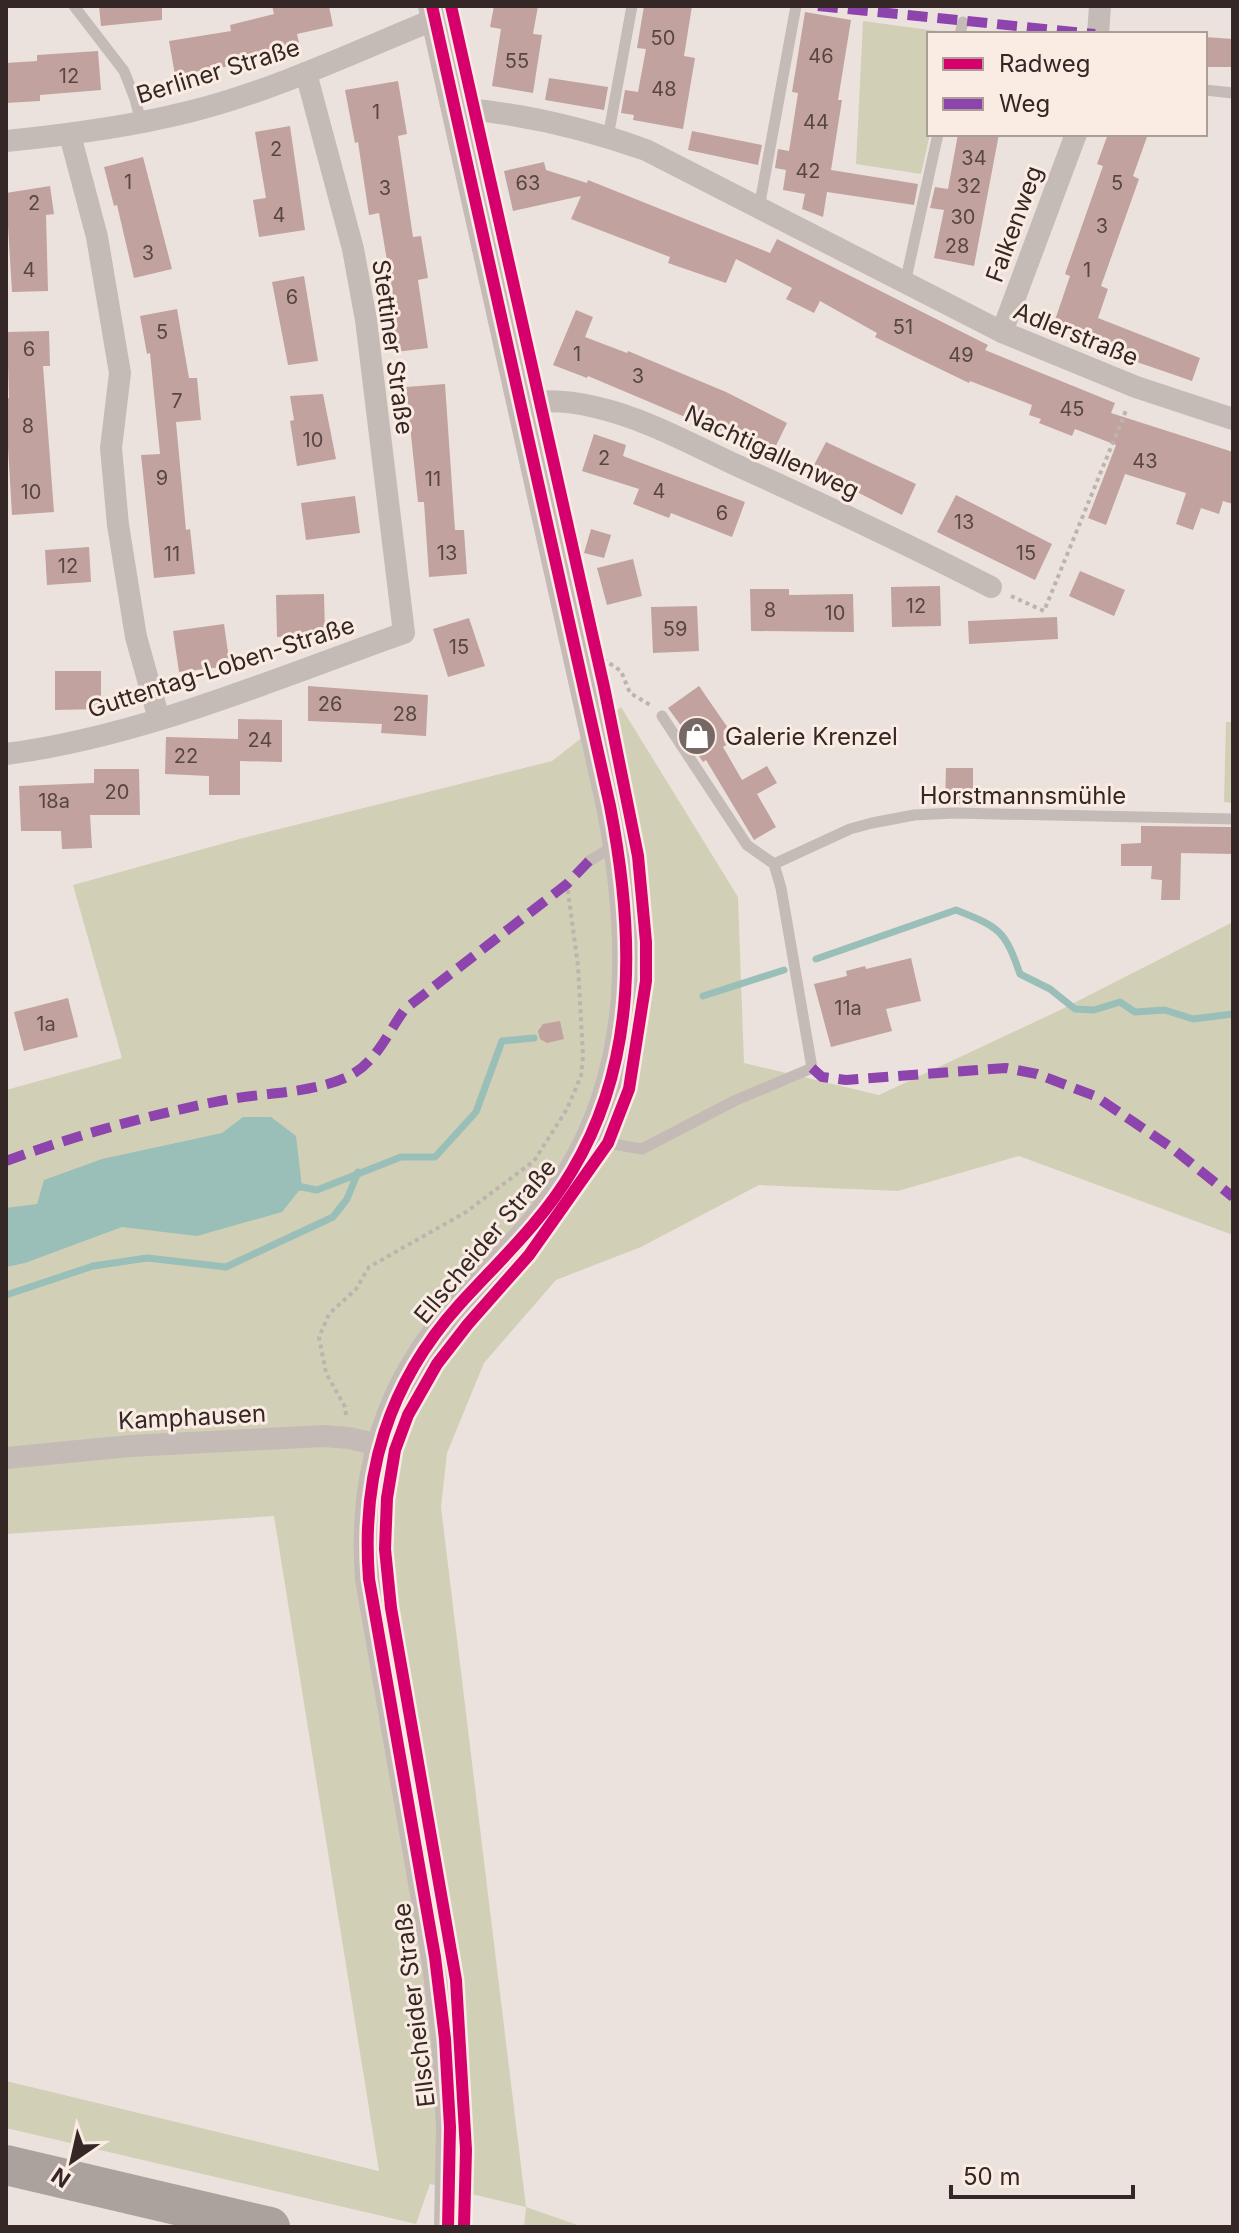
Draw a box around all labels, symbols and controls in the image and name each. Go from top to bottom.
house number: 50 [651,26,675,50]
street label: Berliner Straße [133,32,303,110]
legend [927,32,1207,136]
house number: 46 [808,44,834,68]
house number: 55 [505,49,529,73]
text: Radweg [999,49,1090,78]
house number: 12 [59,64,79,88]
house number: 48 [651,77,677,101]
text: Weg [999,89,1050,118]
house number: 1 [372,100,380,124]
house number: 44 [803,110,829,134]
house number: 2 [270,137,282,161]
house number: 34 [961,146,987,170]
house number: 42 [795,159,821,183]
street label: Falkenweg [980,162,1048,286]
house number: 1 [124,170,132,194]
house number: 63 [516,171,540,195]
house number: 5 [1111,171,1123,195]
house number: 32 [957,174,981,198]
house number: 3 [379,176,391,200]
house number: 2 [28,191,40,215]
house number: 4 [273,203,285,227]
house number: 30 [951,205,975,229]
house number: 3 [1096,214,1108,238]
house number: 28 [945,234,969,258]
house number: 3 [142,241,154,265]
house number: 4 [23,258,35,282]
street label: Stettiner Straße [366,258,420,436]
house number: 1 [1083,258,1091,282]
house number: 6 [286,285,298,309]
street label: Adlerstraße [1009,296,1143,372]
house number: 51 [893,315,913,339]
house number: 5 [156,320,168,344]
house number: 6 [23,337,35,361]
house number: 1 [573,342,581,366]
house number: 49 [948,343,974,367]
house number: 3 [632,364,644,388]
house number: 7 [171,389,183,413]
house number: 45 [1059,397,1085,421]
street label: Nachtigallenweg [680,399,864,505]
house number: 8 [22,414,34,438]
house number: 10 [303,428,323,452]
house number: 2 [598,446,610,470]
house number: 43 [1132,449,1158,473]
house number: 9 [156,466,168,490]
house number: 11 [425,467,441,491]
house number: 4 [653,479,665,503]
house number: 10 [21,480,41,504]
house number: 6 [716,501,728,525]
house number: 13 [954,510,974,534]
house number: 13 [437,541,457,565]
house number: 15 [1016,541,1036,565]
house number: 11 [164,542,180,566]
house number: 12 [58,554,78,578]
house number: 12 [906,594,926,618]
house number: 8 [764,598,776,622]
house number: 10 [825,601,845,625]
street label: Guttentag-Loben-Straße [84,610,358,724]
house number: 59 [663,617,687,641]
house number: 15 [449,635,469,659]
house number: 26 [318,692,342,716]
house number: 28 [393,702,417,726]
shop icon: Galerie Krenzel [676,715,718,757]
place label: Galerie Krenzel [725,722,898,751]
house number: 24 [248,728,272,752]
house number: 22 [174,744,198,768]
house number: 20 [105,780,129,804]
street label: Horstmannsmühle [920,781,1126,810]
house number: 18a [38,789,70,813]
house number: 11a [834,996,862,1020]
house number: 1a [36,1012,56,1036]
street label: Ellscheider Straße [408,1153,562,1329]
street label: Kamphausen [117,1399,267,1435]
street label: Ellscheider Straße [387,1901,441,2109]
north arrow [32,2121,112,2201]
scale bar [951,2149,1133,2199]
text: N [47,2162,75,2193]
text: 50 m [963,2162,1021,2191]

